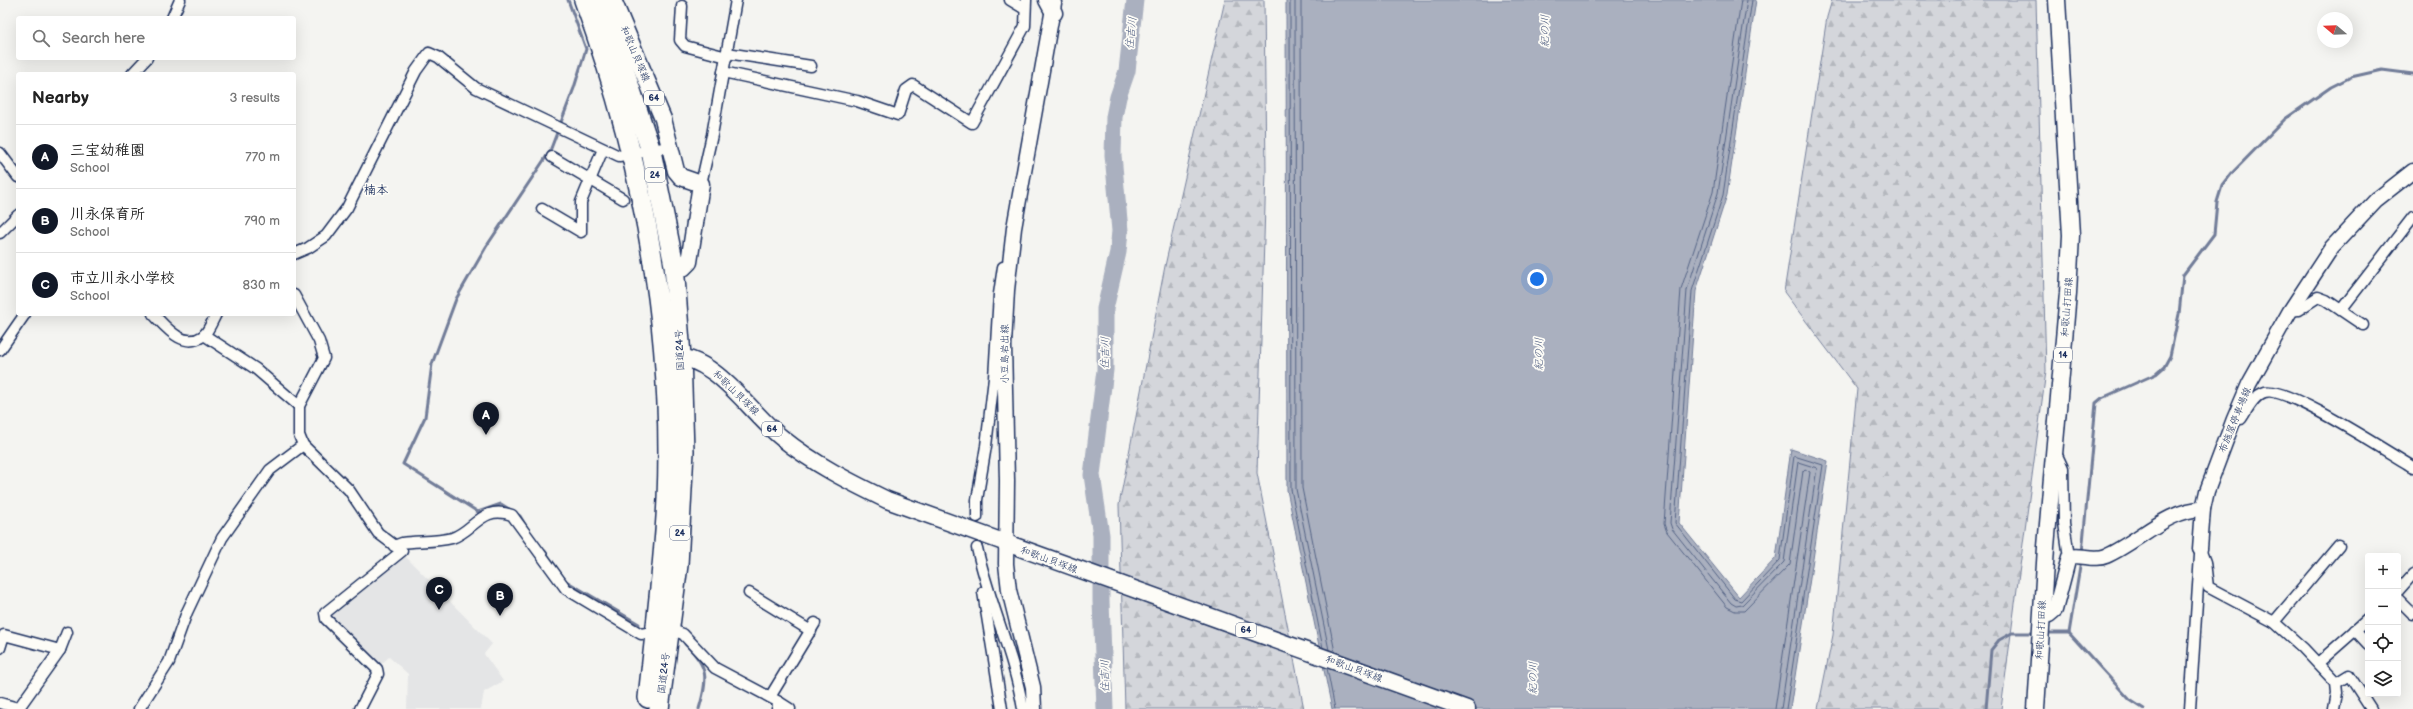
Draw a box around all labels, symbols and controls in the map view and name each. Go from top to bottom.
north arrow [2317,12,2353,48]
water label: 紀の川 [1538,14,1552,48]
search box [16,16,296,60]
water label: 住吉川 [1123,16,1139,50]
street label: 和歌山貝塚線 [618,24,652,84]
icon: search [30,27,52,49]
text: Search here [62,29,145,48]
text: Nearby [32,88,89,108]
text: 3 results [229,90,280,106]
road number: 64 [644,91,664,105]
text: 三宝幼稚園 [70,141,145,160]
text: A [41,149,49,165]
text: 770 m [245,149,280,165]
text: School [70,160,110,176]
road number: 24 [645,168,665,182]
district label: 楠本 [364,183,389,198]
text: 川永保育所 [70,205,145,224]
text: B [40,213,50,229]
text: 790 m [244,213,280,229]
text: School [70,224,110,240]
text: 市立川永小学校 [70,269,175,288]
your location [1527,269,1547,289]
text: C [40,277,50,293]
text: 830 m [243,277,280,293]
street label: 和歌山打田線 [2059,277,2075,337]
text: School [70,288,110,304]
street label: 小豆島岩出線 [999,324,1011,384]
street label: 国道24号 [673,329,687,371]
water label: 住吉川 [1098,336,1112,370]
water label: 紀の川 [1532,337,1546,371]
road number: 14 [2054,348,2072,362]
street label: 和歌山貝塚線 [710,368,762,418]
street label: 布施屋停車場線 [2216,385,2254,455]
pin: A [473,402,499,435]
road number: 64 [762,422,782,436]
road number: 24 [670,526,690,540]
street label: 和歌山貝塚線 [1019,544,1079,576]
map controls [2365,553,2401,697]
button: + [2365,553,2401,589]
pin: C [426,577,452,610]
pin: B [487,583,513,616]
button: − [2365,589,2401,625]
street label: 和歌山打田線 [2033,600,2049,660]
road number: 64 [1236,623,1256,637]
button: locate [2365,625,2401,661]
street label: 国道24号 [655,651,673,695]
street label: 和歌山貝塚線 [1324,653,1384,685]
water label: 住吉川 [1098,659,1112,693]
water label: 紀の川 [1526,661,1540,695]
button: layers [2365,661,2401,697]

